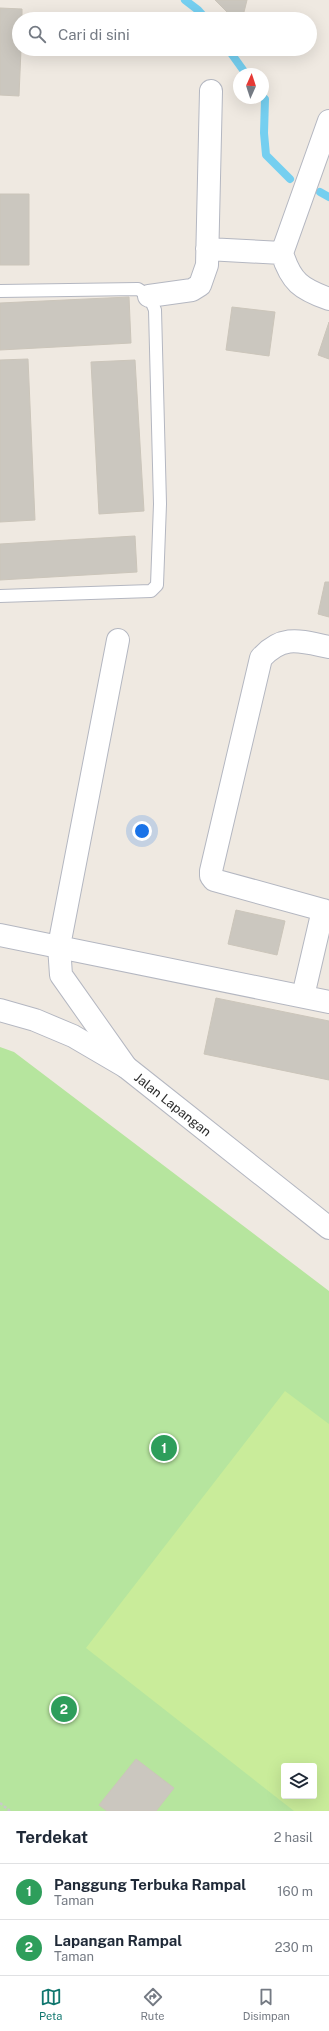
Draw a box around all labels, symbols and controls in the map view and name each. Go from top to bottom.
search box [12,12,317,56]
icon: search [26,23,48,45]
text: Cari di sini [58,26,130,43]
north arrow [233,68,269,104]
your location [132,821,152,841]
street label: Jalan Lapangan [131,1070,214,1140]
pin: 1 [151,1433,177,1463]
pin: 2 [51,1694,77,1724]
map controls [281,1763,317,1799]
button: layers [281,1763,317,1799]
text: Terdekat [16,1827,88,1847]
text: 2 hasil [274,1830,313,1845]
text: Panggung Terbuka Rampal [54,1876,246,1893]
text: 1 [26,1884,32,1899]
text: 160 m [277,1884,313,1899]
text: Taman [54,1893,94,1908]
text: Lapangan Rampal [54,1932,182,1949]
text: 2 [25,1940,33,1955]
text: 230 m [275,1940,313,1955]
text: Taman [54,1949,94,1964]
tab: Peta [39,1986,62,2022]
tab: Rute [140,1986,165,2022]
tab: Disimpan [243,1986,290,2022]

